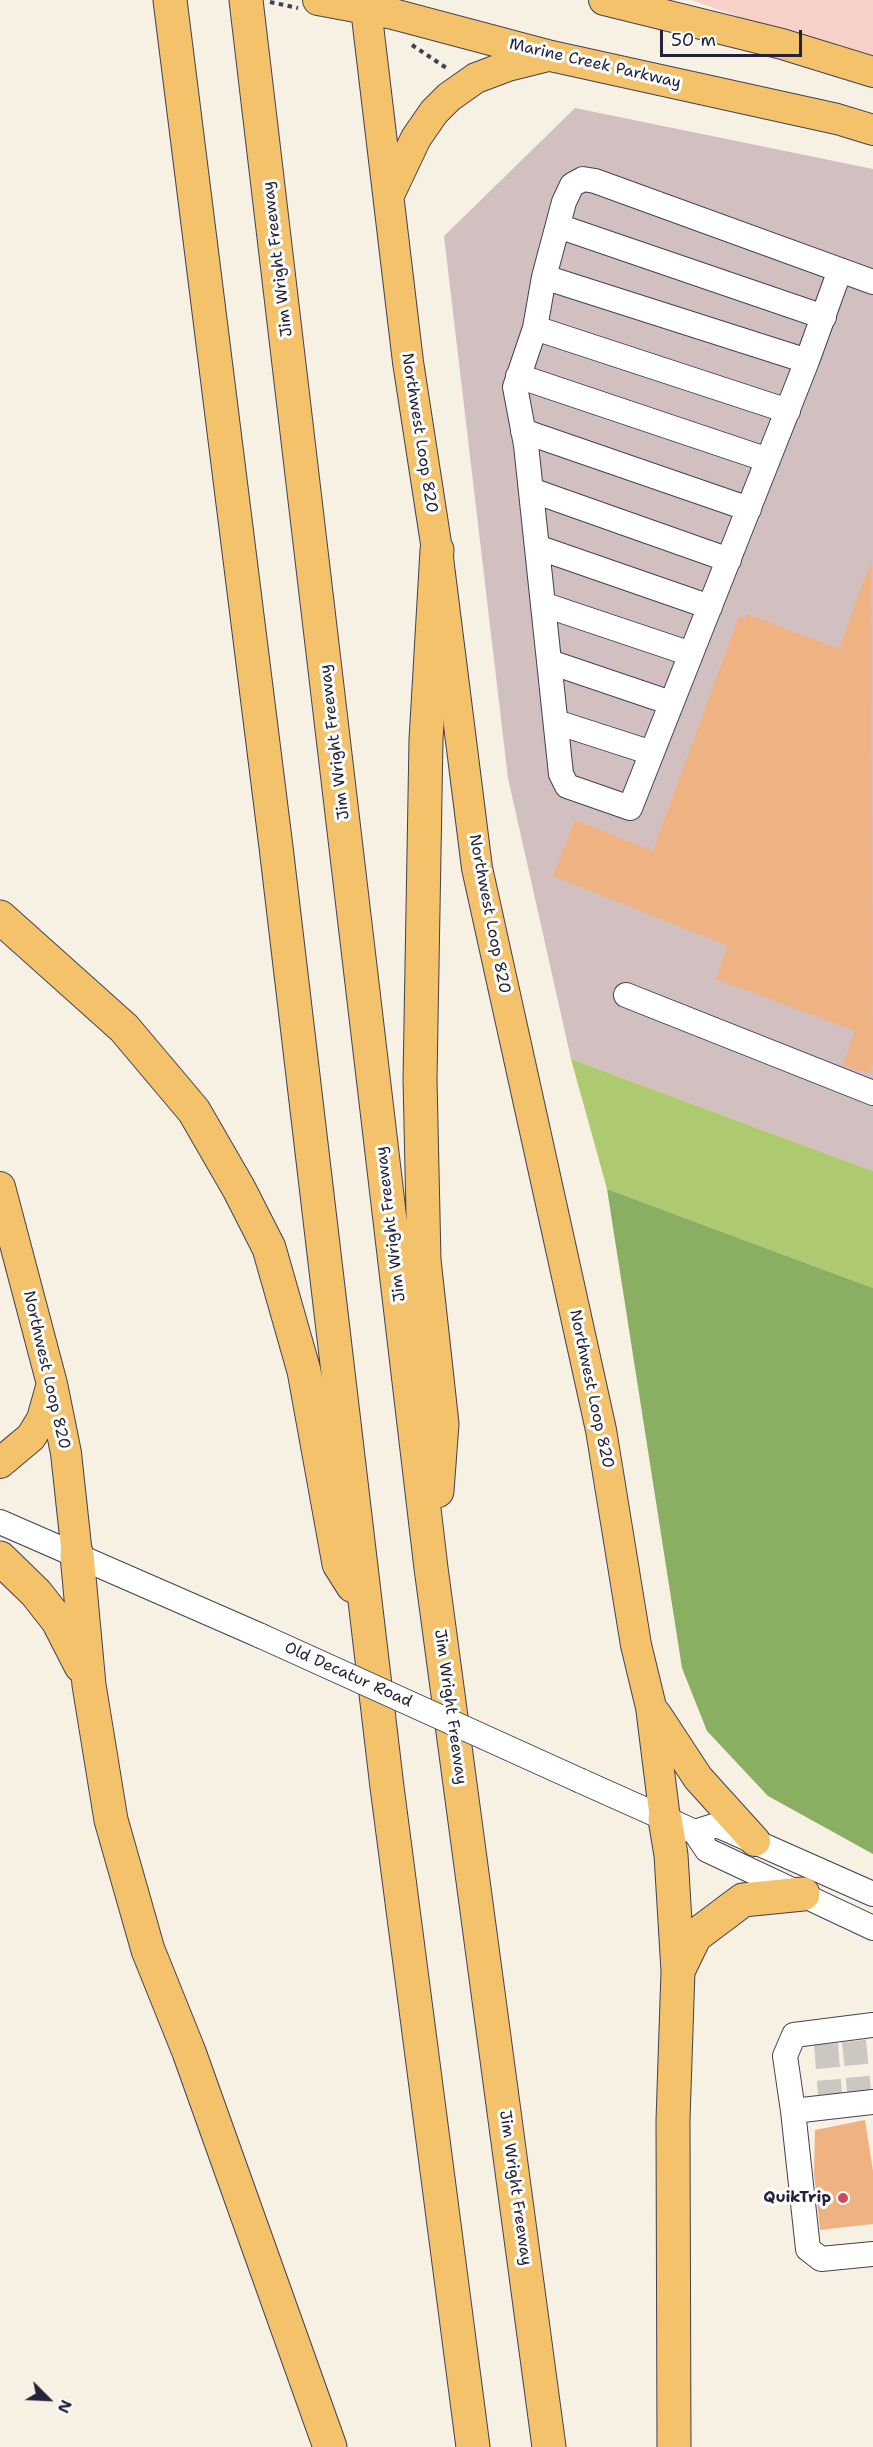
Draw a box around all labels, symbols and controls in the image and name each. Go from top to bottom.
scale bar [663,18,806,56]
text: 50 m [671,28,716,52]
street label: Marine Creek Parkway [507,35,683,93]
street label: Jim Wright Freeway [259,180,297,338]
street label: Northwest Loop 820 [397,352,441,514]
street label: Jim Wright Freeway [316,663,354,821]
street label: Northwest Loop 820 [464,833,514,995]
street label: Jim Wright Freeway [372,1145,410,1303]
street label: Northwest Loop 820 [18,1289,74,1451]
street label: Northwest Loop 820 [565,1308,617,1470]
street label: Jim Wright Freeway [430,1628,470,1786]
street label: Old Decatur Road [281,1638,415,1712]
street label: Jim Wright Freeway [495,2109,535,2267]
place label: QuikTrip [763,2188,831,2208]
marker: QuikTrip [836,2191,850,2205]
north arrow [18,2369,78,2429]
text: N [53,2396,77,2417]

